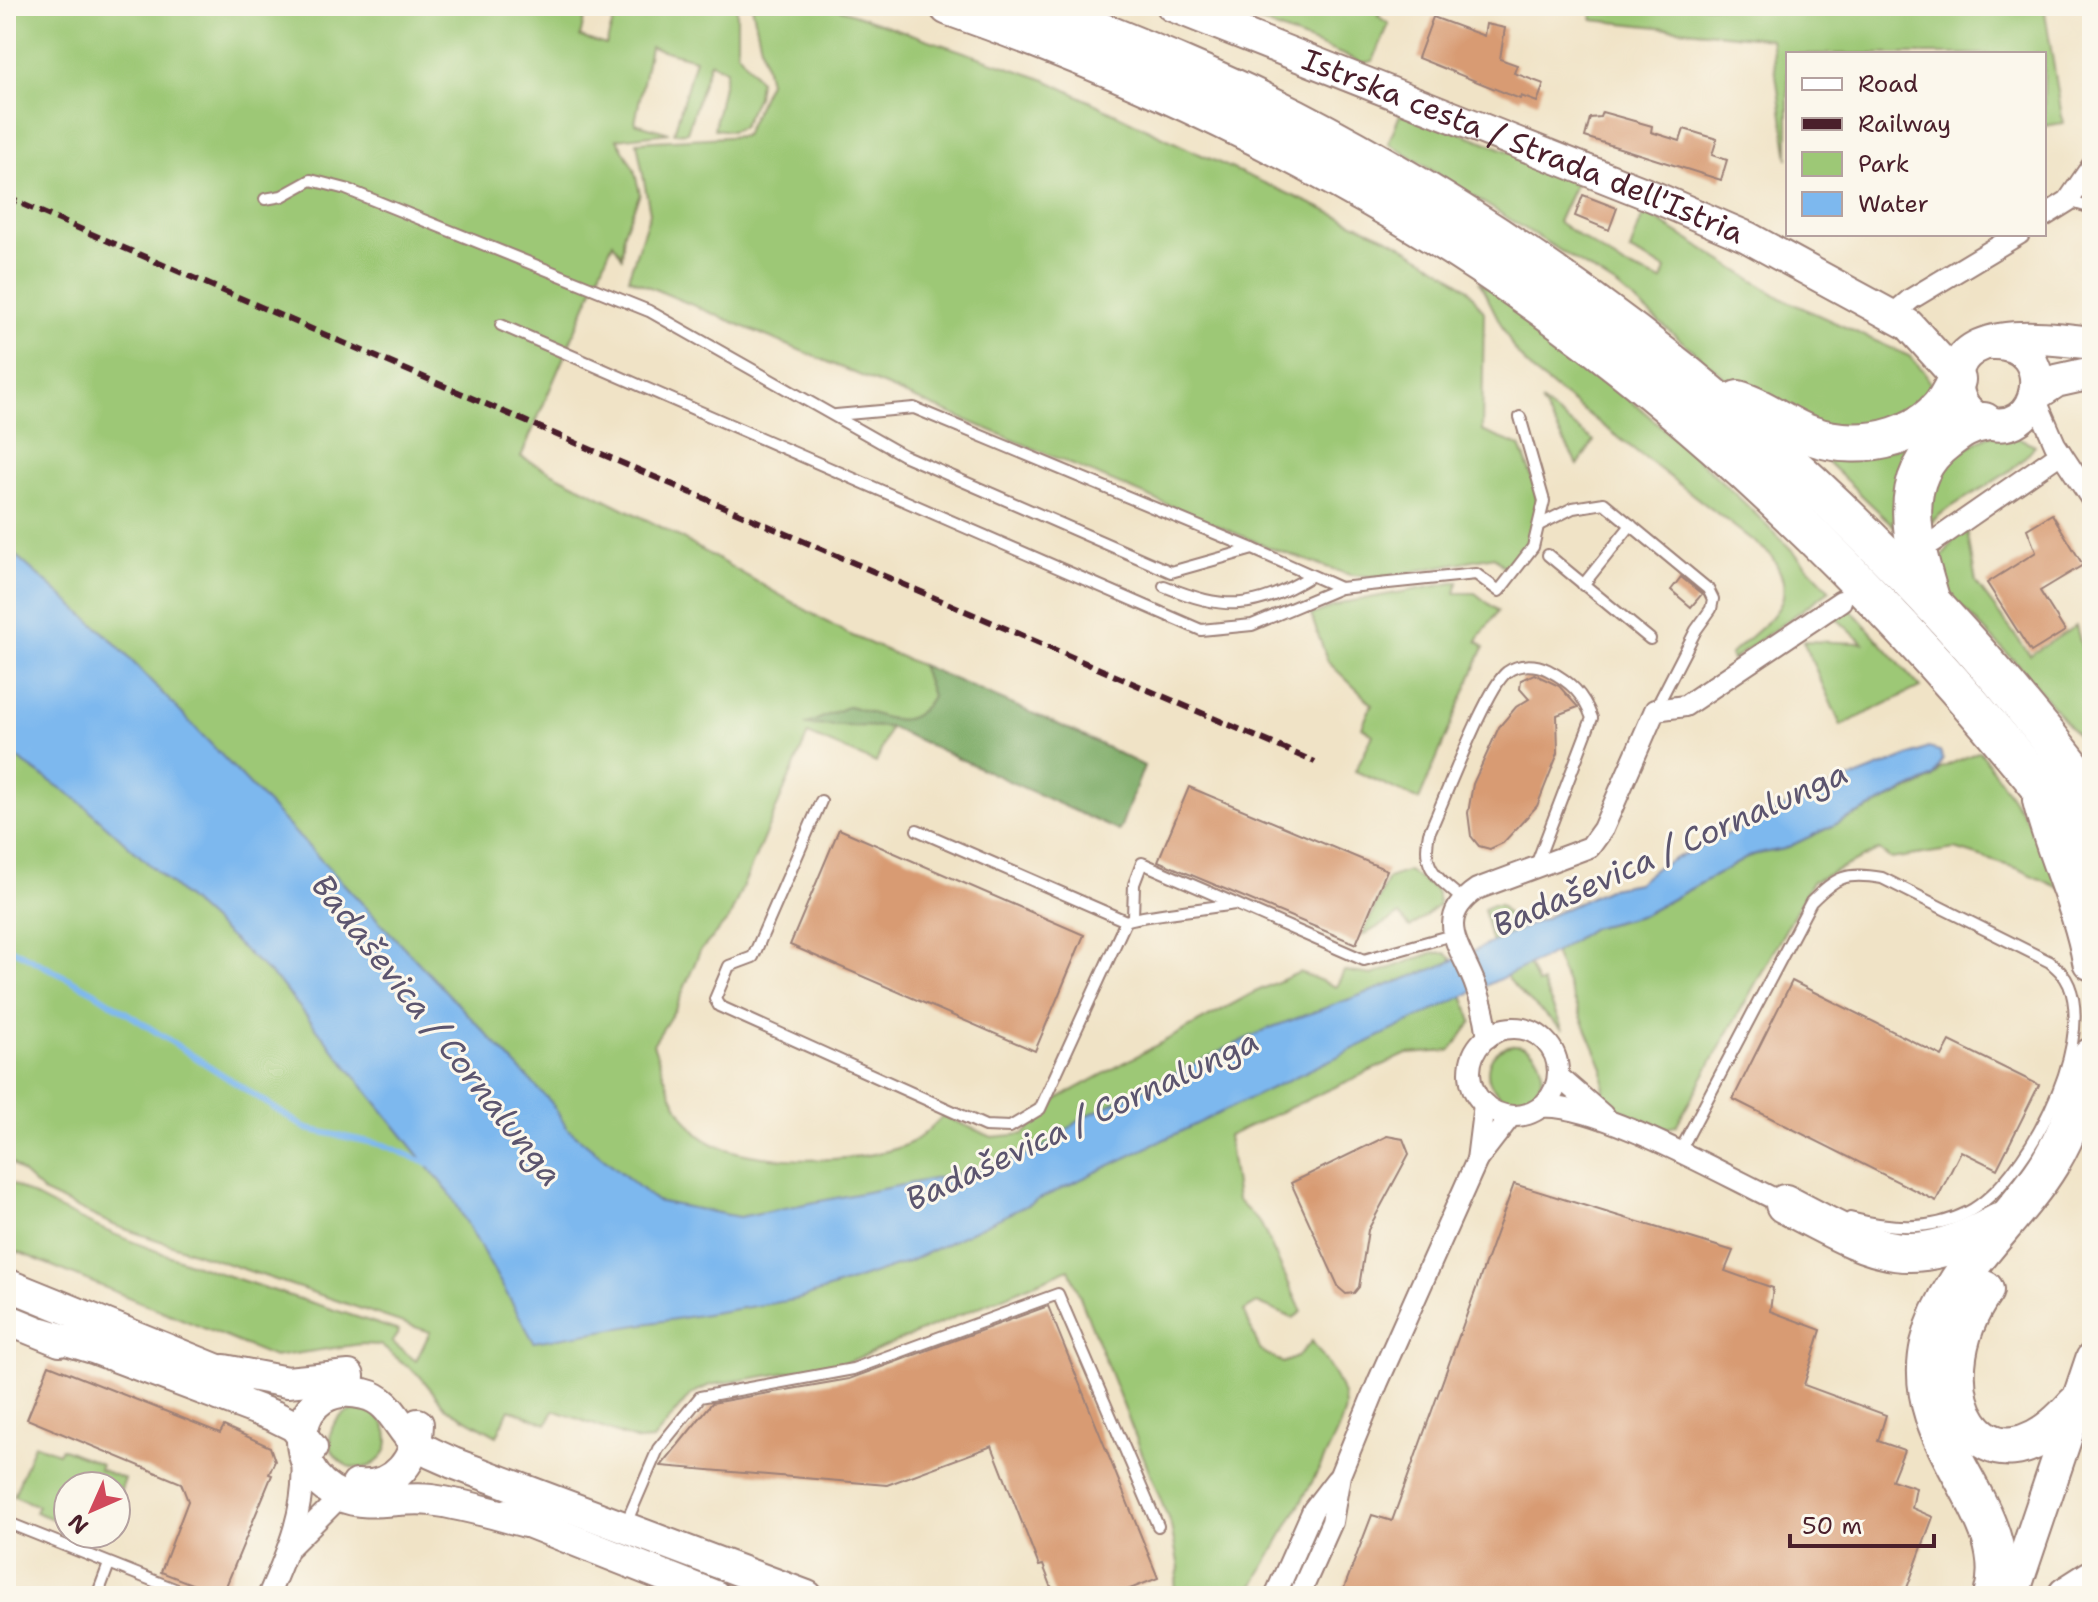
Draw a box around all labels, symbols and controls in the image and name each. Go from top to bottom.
street label: Istrska cesta / Strada dell'Istria [1296,39,1751,253]
legend [1786,52,2046,236]
text: Road [1858,68,1918,100]
text: Railway [1858,108,1951,140]
text: Park [1858,148,1910,180]
text: Water [1858,188,1929,220]
water label: Badaševica / Cornalunga [1485,751,1854,946]
water label: Badaševica / Cornalunga [302,865,573,1195]
water label: Badaševica / Cornalunga [898,1019,1265,1220]
north arrow [52,1470,132,1550]
scale bar [1790,1498,1934,1548]
text: N [62,1507,95,1540]
text: 50 m [1802,1510,1862,1542]

